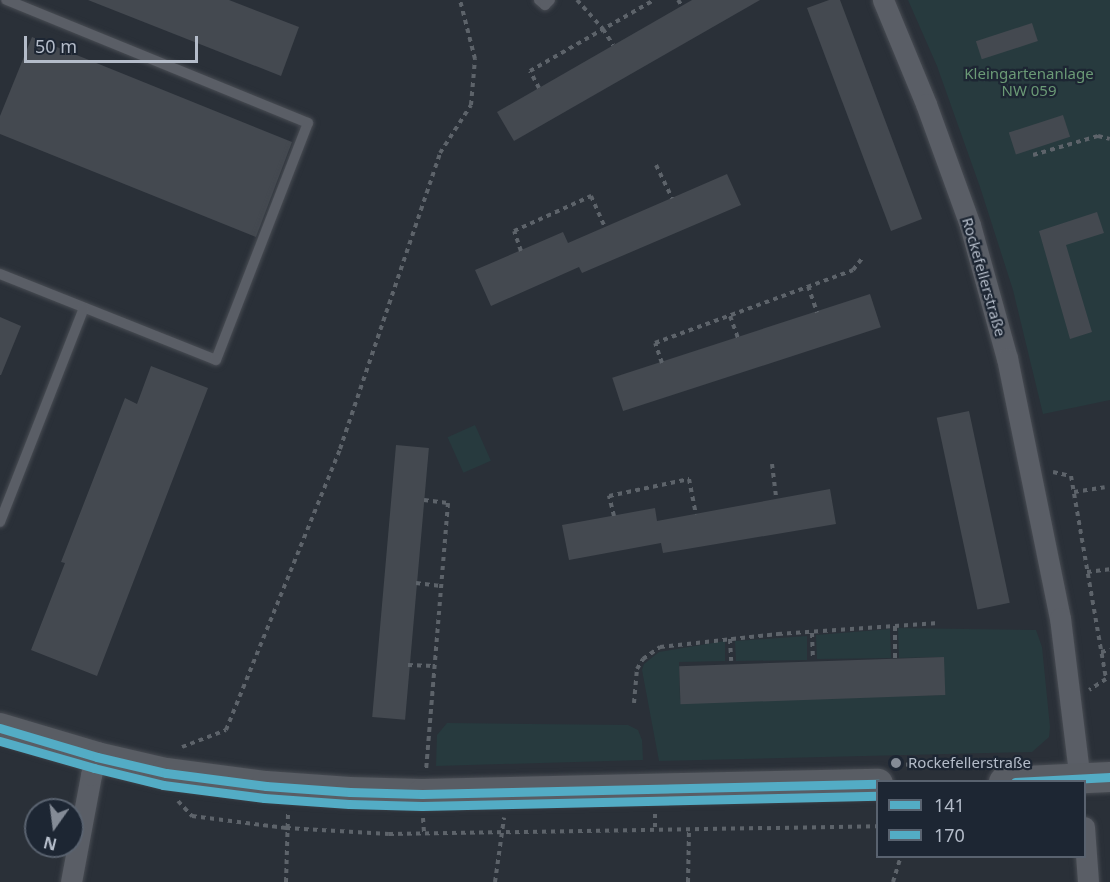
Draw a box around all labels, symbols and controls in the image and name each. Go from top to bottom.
scale bar [27,24,201,62]
text: 50 m [35,34,77,58]
park label: Kleingartenanlage NW 059 [964,64,1094,99]
street label: Rockefellerstraße [958,215,1010,339]
place label: Rockefellerstraße [908,754,1031,772]
marker: Rockefellerstraße [889,756,903,770]
legend [876,780,1086,858]
text: 141 [934,793,965,817]
north arrow [24,798,84,858]
text: 170 [934,823,965,847]
text: N [41,831,59,856]

